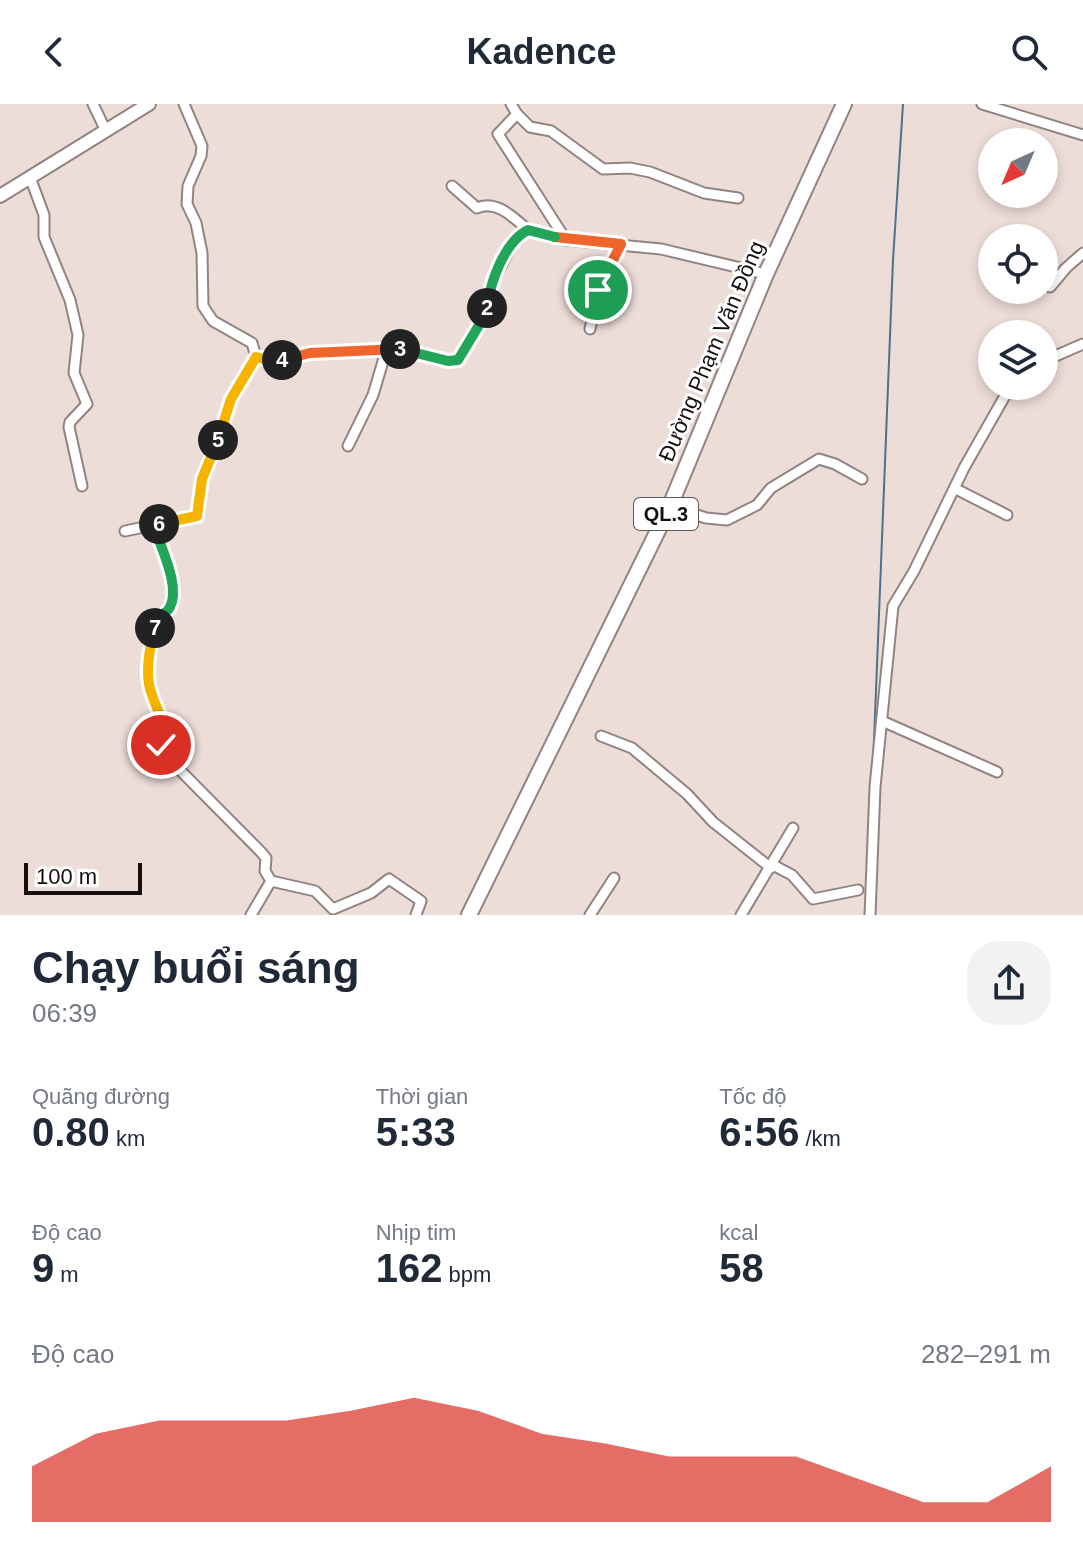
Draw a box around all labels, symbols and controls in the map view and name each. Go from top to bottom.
icon: back [32,30,76,74]
icon: search [1007,30,1051,74]
text: Kadence [466,31,617,72]
north arrow [978,128,1058,208]
map controls [978,128,1058,400]
button: locate [978,224,1058,304]
street label: Đường Phạm Văn Đồng [654,237,769,465]
pin [564,256,632,324]
icon: arrive [576,268,620,312]
pin: 2 [467,288,507,328]
text: 2 [481,295,493,320]
button: layers [978,320,1058,400]
pin: 3 [380,329,420,369]
text: 3 [394,336,406,361]
pin: 4 [262,340,302,380]
text: 4 [276,347,288,372]
pin: 5 [198,420,238,460]
text: 5 [212,427,224,452]
road number: QL.3 [634,498,698,530]
pin: 6 [139,504,179,544]
text: 6 [153,511,165,536]
pin: 7 [135,608,175,648]
text: 7 [149,615,161,640]
pin [127,711,195,779]
icon: check [139,723,183,767]
scale bar [24,859,142,895]
text: 100 m [36,864,97,889]
button: share [967,941,1051,1025]
text: Chạy buổi sáng [32,943,360,992]
text: 06:39 [32,998,97,1028]
text: Quãng đường [32,1084,170,1109]
text: Thời gian [376,1084,468,1109]
text: Tốc độ [719,1084,787,1109]
text: 0.80 [32,1110,110,1154]
text: 5:33 [376,1110,456,1154]
text: 6:56 [719,1110,799,1154]
text: km [110,1126,145,1151]
text: /km [799,1126,841,1151]
text: Độ cao [32,1220,102,1245]
text: Nhịp tim [376,1220,456,1245]
text: kcal [719,1220,758,1245]
text: 9 [32,1246,54,1290]
text: 162 [376,1246,442,1290]
text: 58 [719,1246,764,1290]
text: m [54,1262,79,1287]
text: bpm [442,1262,491,1287]
text: Độ cao [32,1339,114,1369]
text: 282–291 m [921,1339,1051,1369]

